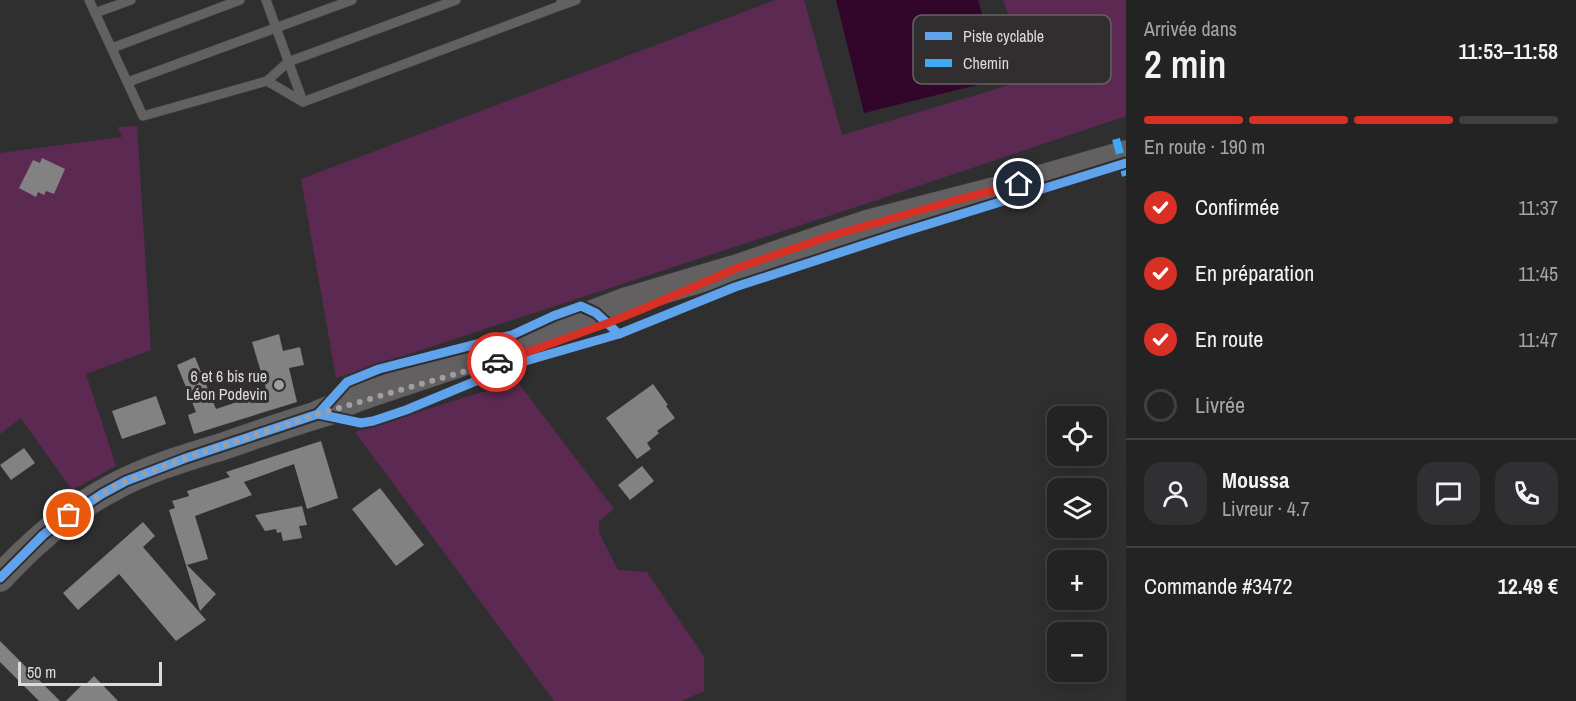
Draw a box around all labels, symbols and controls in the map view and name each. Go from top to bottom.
legend [913,15,1111,84]
text: Arrivée dans [1144,15,1237,42]
text: Piste cyclable [963,25,1044,47]
text: 11:53–11:58 [1459,36,1558,66]
text: 2 min [1144,38,1226,90]
text: Chemin [963,52,1009,74]
text: En route · 190 m [1144,133,1265,160]
pin [993,158,1044,209]
icon: home [1002,167,1035,200]
icon: check [1144,191,1177,224]
text: Confirmée [1195,192,1279,222]
text: 11:37 [1518,194,1558,221]
icon: check [1144,257,1177,290]
text: En préparation [1195,258,1314,288]
text: 11:45 [1518,260,1558,287]
icon: check [1144,323,1177,356]
text: En route [1195,324,1263,354]
text: 11:47 [1518,326,1558,353]
courier [467,332,527,392]
icon: car [481,346,514,379]
place label: 6 et 6 bis rue Léon Podevin [186,365,267,405]
marker: 6 et 6 bis rue Léon Podevin [272,378,286,392]
text: Livrée [1195,390,1245,420]
map controls [1047,406,1107,682]
button: locate [1047,406,1107,466]
button: person [1144,462,1207,525]
button: chat [1417,462,1480,525]
button: phone [1495,462,1558,525]
text: Moussa [1222,465,1289,495]
button: layers [1047,478,1107,538]
pin [43,489,94,540]
text: Livreur · 4.7 [1222,495,1310,522]
icon: bag [52,498,85,531]
button: + [1047,550,1107,610]
text: Commande #3472 [1144,571,1292,601]
text: 12.49 € [1498,571,1558,601]
button: − [1047,622,1107,682]
scale bar [18,659,162,686]
text: 50 m [27,661,56,683]

